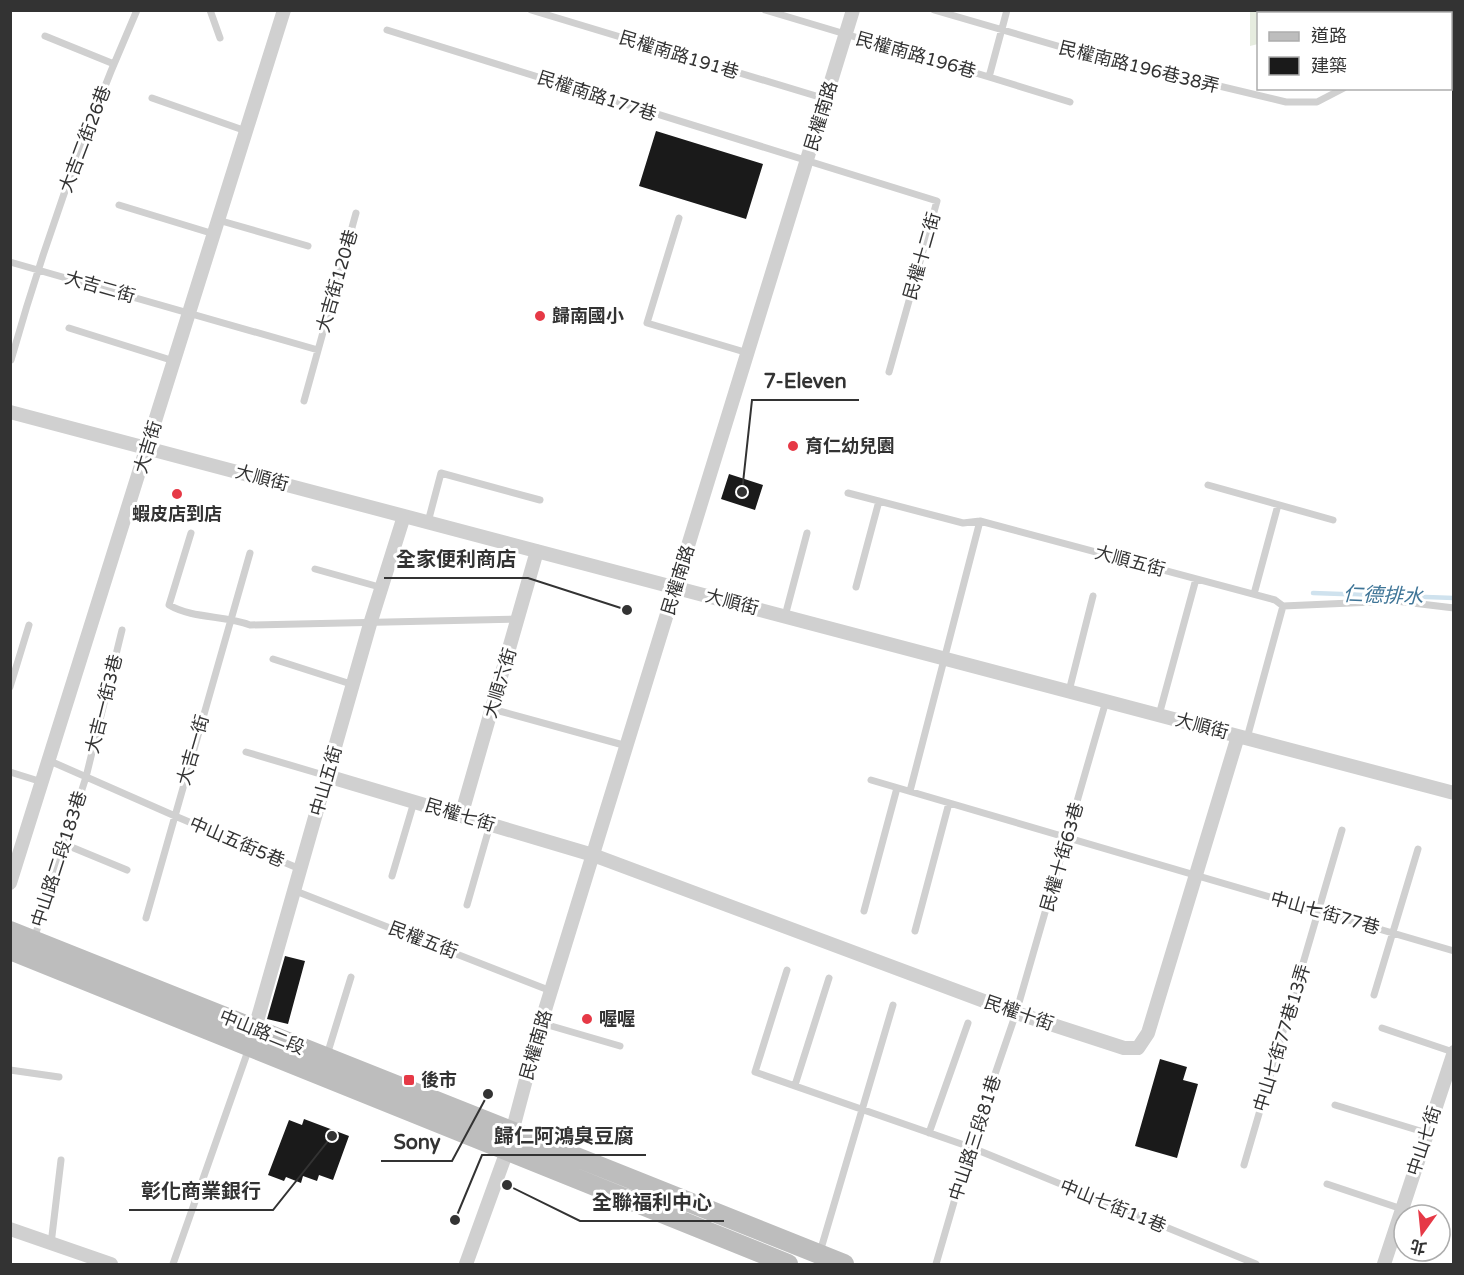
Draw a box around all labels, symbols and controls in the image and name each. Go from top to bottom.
legend [1257,12,1452,90]
text: 道路 [1311,25,1347,47]
street label: 民權南路191巷 [617,26,741,84]
street label: 民權南路196巷 [853,27,979,83]
street label: 民權南路196巷38弄 [1057,36,1221,98]
text: 建築 [1311,55,1347,77]
street label: 民權南路177巷 [535,66,659,126]
street label: 民權南路 [800,78,842,154]
street label: 大吉二街26巷 [55,82,115,196]
street label: 民權十二街 [899,210,945,302]
street label: 大吉街120巷 [312,227,362,335]
street label: 大吉二街 [62,267,138,307]
place label: 歸南國小 [552,305,624,327]
marker: 歸南國小 [533,309,547,323]
callout: 7-Eleven [752,362,859,400]
text: 7-Eleven [763,370,847,394]
street label: 大吉街 [130,418,166,476]
place label: 育仁幼兒園 [805,435,895,457]
marker: 育仁幼兒園 [786,439,800,453]
street label: 大順街 [233,460,291,496]
marker: 蝦皮店到店 [170,487,184,501]
place label: 蝦皮店到店 [132,503,222,525]
callout: 全家便利商店 [384,540,528,578]
street label: 大順五街 [1092,541,1168,581]
street label: 民權南路 [657,542,699,618]
text: 全家便利商店 [396,548,516,572]
water label: 仁德排水 [1343,583,1424,609]
street label: 大順街 [703,584,761,620]
street label: 大順六街 [479,645,521,721]
street label: 大吉一街3巷 [81,652,127,756]
street label: 大順街 [1173,708,1231,744]
street label: 大吉一街 [173,712,213,788]
street label: 中山五街 [306,743,346,819]
street label: 中山路二段183巷 [27,788,91,930]
street label: 民權七街 [422,794,498,836]
street label: 民權十街63巷 [1036,800,1088,914]
street label: 中山五街5巷 [186,812,288,872]
street label: 中山七街77巷 [1268,887,1382,939]
street label: 民權五街 [385,917,461,963]
street label: 中山七街77巷13弄 [1249,962,1315,1114]
street label: 民權十街 [981,991,1057,1035]
street label: 中山路二段 [216,1005,308,1059]
street label: 民權南路 [516,1007,556,1083]
place label: 喔喔 [599,1008,635,1030]
marker: 喔喔 [580,1012,594,1026]
place label: 後市 [421,1069,457,1091]
street label: 中山路三段81巷 [944,1072,1006,1204]
marker: 後市 [402,1073,416,1087]
street label: 中山七街 [1402,1103,1446,1179]
callout: 歸仁阿鴻臭豆腐 [482,1117,646,1155]
callout: Sony [381,1123,452,1161]
text: 歸仁阿鴻臭豆腐 [494,1125,634,1149]
text: Sony [393,1131,441,1155]
callout: 彰化商業銀行 [129,1172,273,1210]
street label: 中山七街11巷 [1057,1175,1169,1237]
text: 彰化商業銀行 [141,1180,261,1204]
callout: 全聯福利中心 [580,1183,724,1221]
text: 全聯福利中心 [592,1191,712,1215]
north arrow [1392,1203,1452,1263]
text: 北 [1408,1235,1429,1258]

